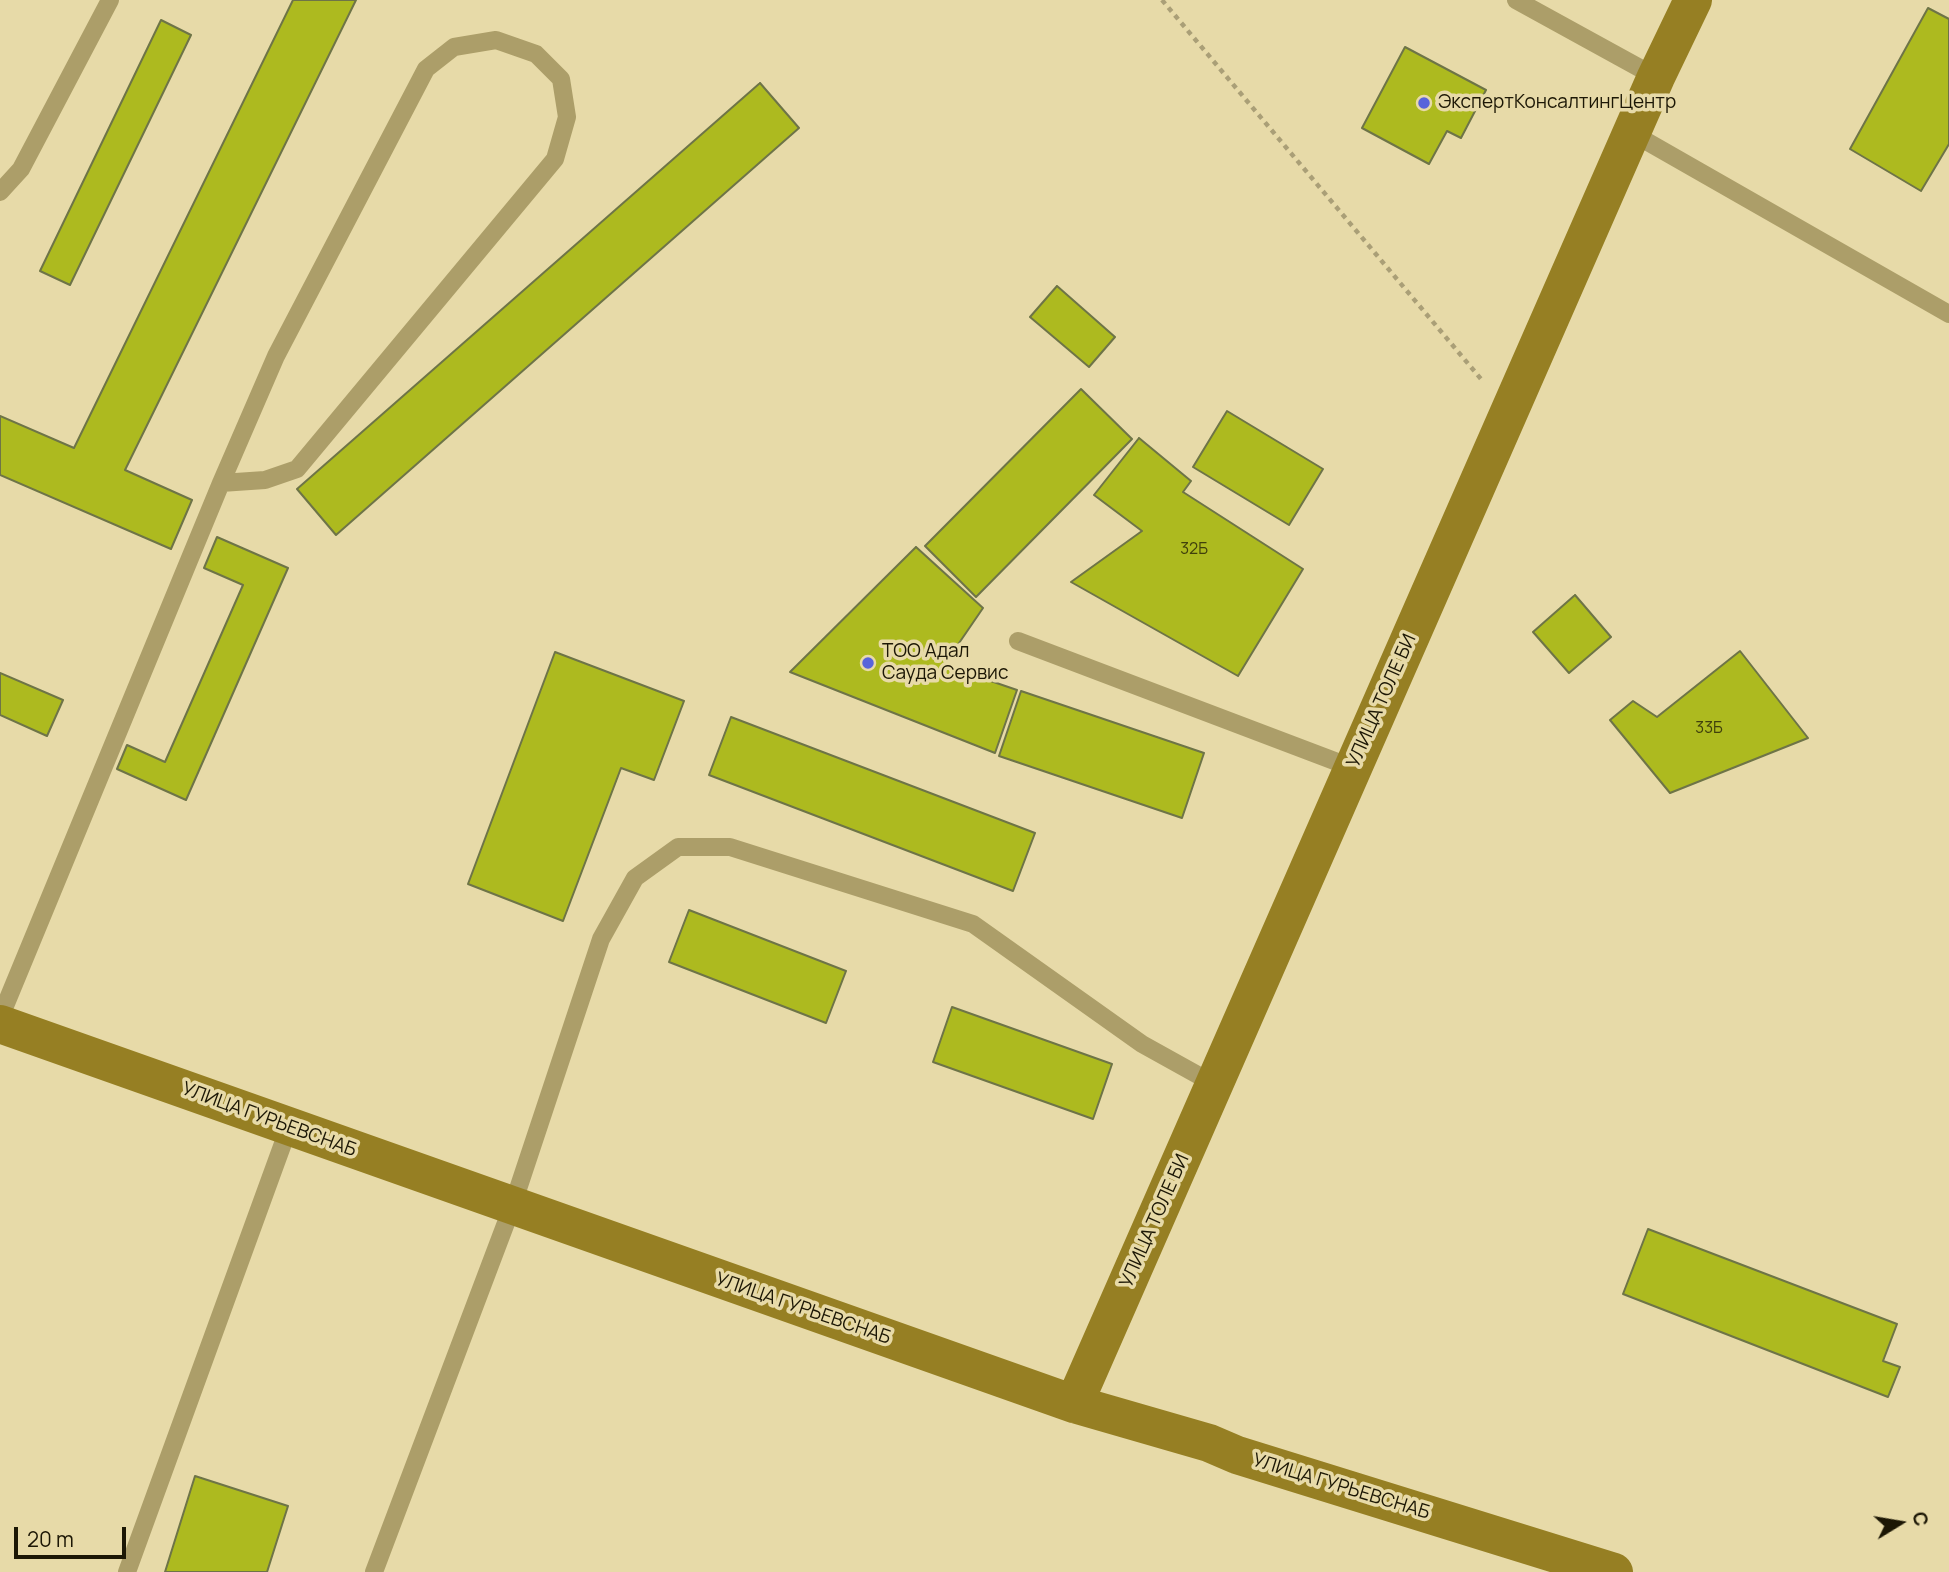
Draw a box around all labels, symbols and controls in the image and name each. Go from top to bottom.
place label: ЭкспертКонсалтингЦентр [1438,92,1676,114]
marker: ЭкспертКонсалтингЦентр [1416,95,1432,111]
house number: 32Б [1180,540,1208,560]
street label: УЛИЦА ТОЛЕ БИ [1342,631,1422,771]
place label: ТОО Адал Сауда Сервис [882,641,1008,685]
marker: ТОО Адал Сауда Сервис [860,655,876,671]
house number: 33Б [1695,719,1723,739]
street label: УЛИЦА ГУРЬЕВСНАБ [179,1078,359,1162]
street label: УЛИЦА ТОЛЕ БИ [1115,1151,1195,1291]
street label: УЛИЦА ГУРЬЕВСНАБ [712,1268,894,1350]
street label: УЛИЦА ГУРЬЕВСНАБ [1250,1449,1432,1525]
north arrow [1865,1488,1935,1558]
text: С [1907,1510,1935,1528]
scale bar [18,1512,130,1556]
text: 20 m [27,1525,74,1553]

